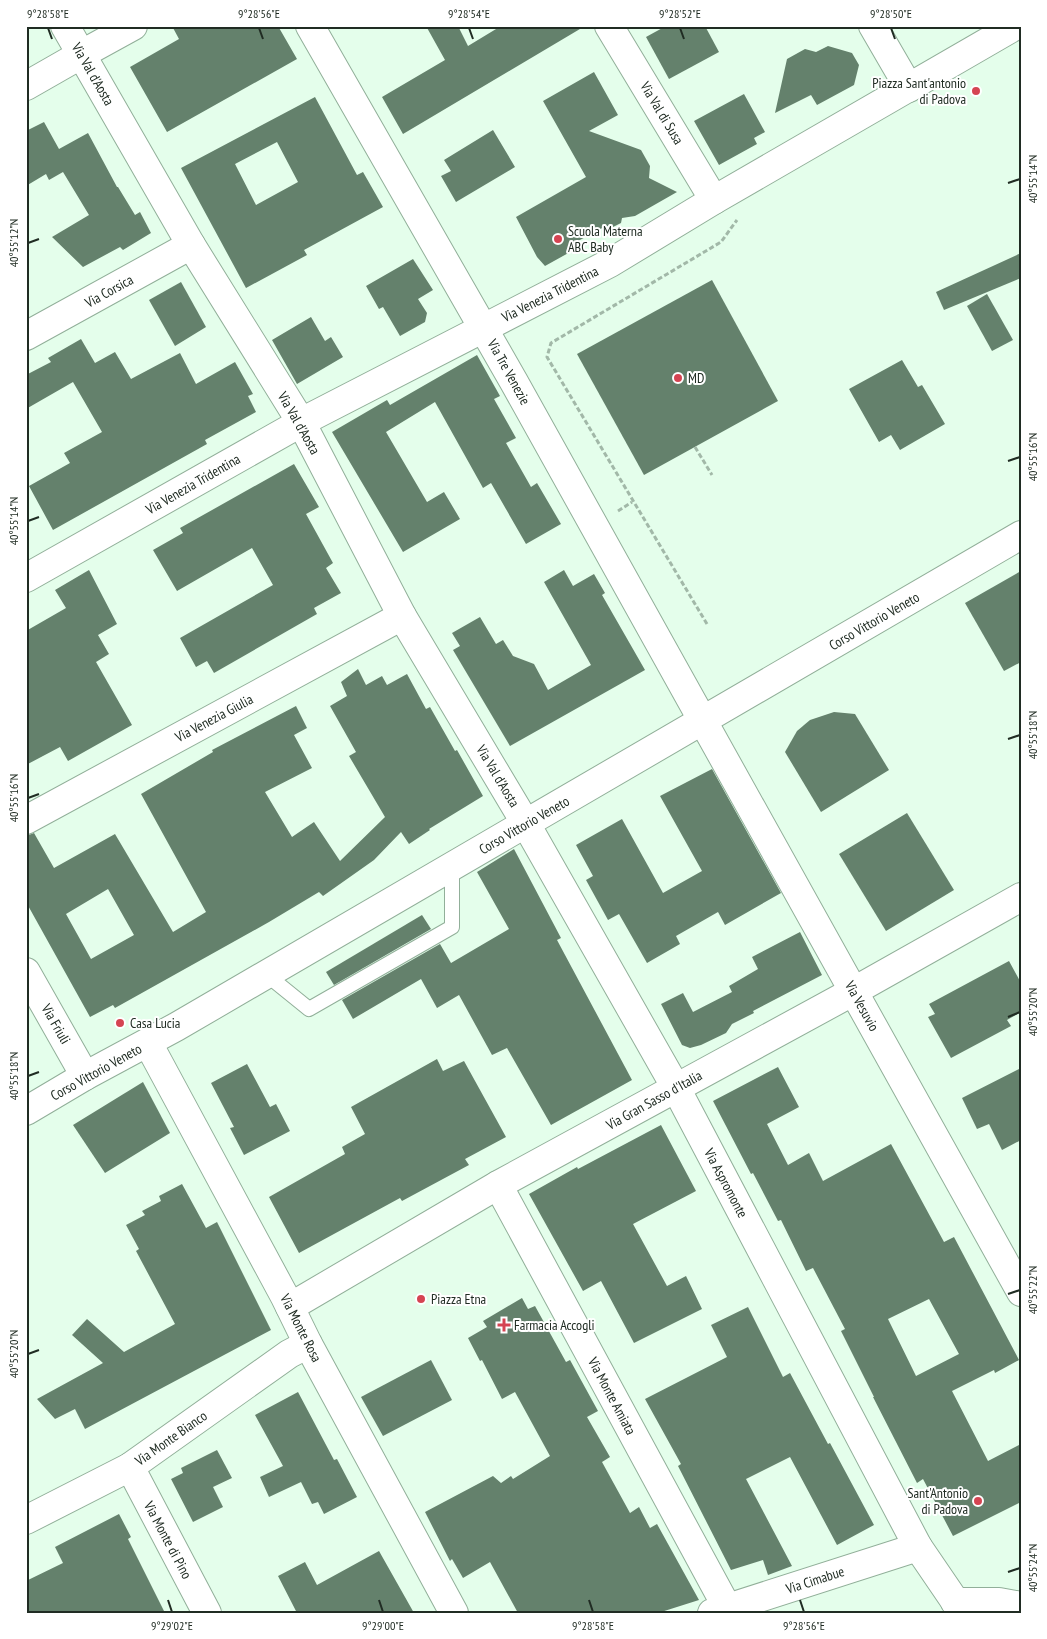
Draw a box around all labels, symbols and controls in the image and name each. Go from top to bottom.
text: 9°28'58"E [27,6,69,21]
text: 9°28'56"E [238,6,280,21]
text: 9°28'54"E [448,6,490,21]
text: 9°28'52"E [659,6,701,21]
text: 9°28'50"E [870,6,912,21]
street label: Via Val d'Aosta [67,39,118,109]
place label: Piazza Sant'antonio di Padova [872,74,966,108]
street label: Via Val di Susa [636,78,688,148]
marker: Piazza Sant'antonio di Padova [970,85,982,97]
text: 40°55'14"N [1025,155,1040,203]
text: 40°55'12"N [6,219,21,267]
place label: Scuola Materna ABC Baby [568,222,643,256]
marker: Scuola Materna ABC Baby [552,233,564,245]
street label: Via Venezia Tridentina [498,262,601,327]
street label: Via Corsica [81,270,136,312]
street label: Via Tre Venezie [483,335,535,408]
place label: MD [688,369,704,387]
marker: MD [672,372,684,384]
street label: Via Val d'Aosta [273,388,324,458]
text: 40°55'16"N [1025,433,1040,481]
street label: Via Venezia Tridentina [142,450,243,519]
text: 40°55'14"N [6,497,21,545]
street label: Corso Vittorio Veneto [826,588,922,654]
street label: Via Venezia Giulia [171,690,256,747]
text: 40°55'18"N [1025,711,1040,759]
street label: Via Val d'Aosta [472,741,524,810]
text: 40°55'16"N [6,774,21,822]
street label: Corso Vittorio Veneto [476,792,572,858]
street label: Via Vesuvio [840,977,883,1034]
text: 40°55'20"N [1025,988,1040,1036]
street label: Via Friuli [37,1000,75,1047]
place label: Casa Lucia [130,1014,180,1032]
marker: Casa Lucia [114,1017,126,1029]
street label: Corso Vittorio Veneto [47,1040,145,1104]
text: 40°55'18"N [6,1052,21,1100]
street label: Via Gran Sasso d'Italia [602,1066,705,1134]
street label: Via Aspromonte [700,1144,752,1221]
text: 40°55'22"N [1025,1266,1040,1314]
street label: Via Monte Rosa [276,1290,326,1365]
place label: Piazza Etna [431,1290,486,1308]
marker: Piazza Etna [415,1293,427,1305]
place label: Farmacia Accogli [514,1316,595,1334]
marker: Farmacia Accogli [498,1319,510,1331]
text: 40°55'20"N [6,1330,21,1378]
street label: Via Monte Amiata [584,1353,640,1438]
street label: Via Monte Bianco [131,1407,211,1470]
place label: Sant'Antonio di Padova [907,1484,968,1518]
marker: Sant'Antonio di Padova [972,1495,984,1507]
street label: Via Monte di Pino [140,1497,196,1582]
text: 40°55'24"N [1025,1544,1040,1592]
street label: Via Cimabue [783,1562,847,1598]
text: 9°29'02"E [151,1618,193,1633]
text: 9°29'00"E [362,1618,404,1633]
text: 9°28'58"E [572,1618,614,1633]
text: 9°28'56"E [783,1618,825,1633]

